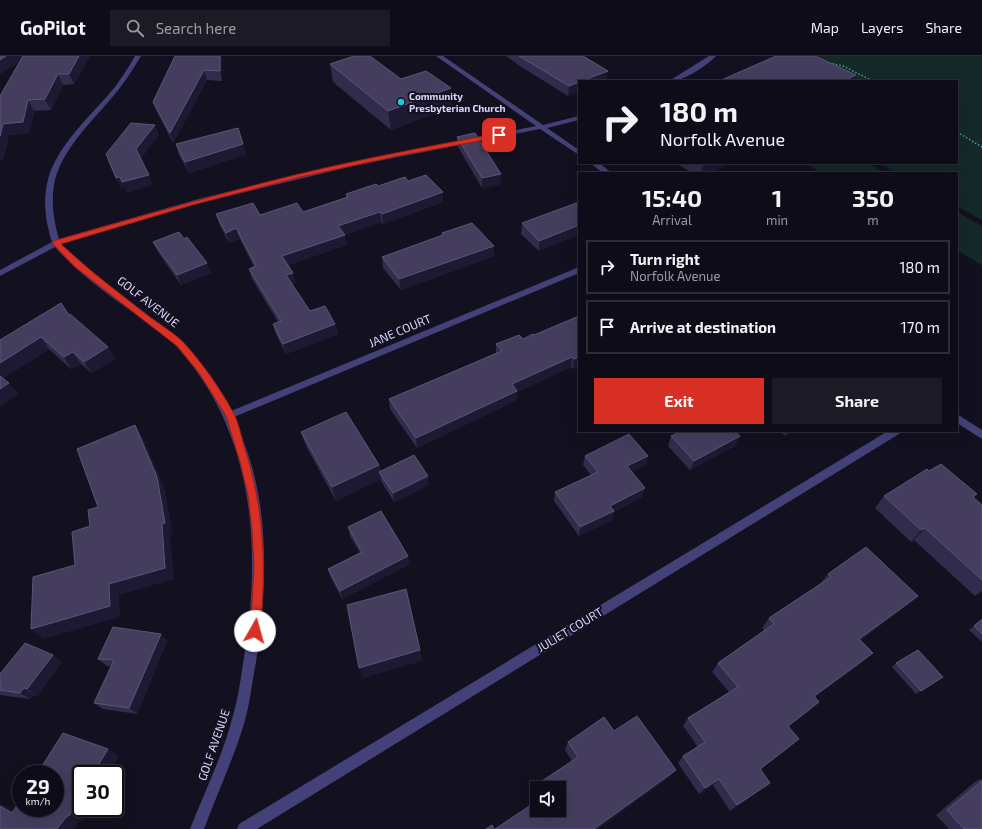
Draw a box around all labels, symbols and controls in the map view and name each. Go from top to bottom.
search box [110,10,390,46]
text: GoPilot [20,16,86,39]
icon: search [124,17,146,39]
text: Search here [156,19,236,37]
text: Map [811,19,839,36]
text: Layers [861,19,903,36]
text: Share [925,19,962,36]
place label: Community Presbyterian Church [409,90,506,115]
text: 180 m [660,94,738,128]
icon: right [594,96,646,148]
marker: Community Presbyterian Church [396,97,406,107]
pin [482,118,516,152]
icon: arrive [488,124,510,146]
text: Norfolk Avenue [660,128,785,150]
text: 15:40 [642,183,702,212]
text: 1 [772,183,782,212]
text: 350 [852,183,894,212]
text: Arrival [652,212,692,228]
text: min [766,212,788,228]
text: m [867,212,879,228]
text: Turn right [630,250,700,268]
icon: right [596,256,618,278]
text: 180 m [899,258,940,276]
text: Norfolk Avenue [630,268,720,284]
street label: GOLF AVENUE [115,273,183,330]
street label: JANE COURT [366,311,433,349]
icon: arrive [596,316,618,338]
text: Arrive at destination [630,318,776,336]
text: 170 m [901,318,940,336]
button: Exit [594,378,764,424]
button: Share [772,378,942,424]
street label: JULIET COURT [534,604,605,654]
position arrow [234,610,276,652]
street label: GOLF AVENUE [194,707,232,782]
speed limit sign: 30 [72,765,124,817]
text: 29 [26,774,50,798]
map controls [530,781,566,817]
button: sound [530,781,566,817]
text: km/h [26,795,50,807]

